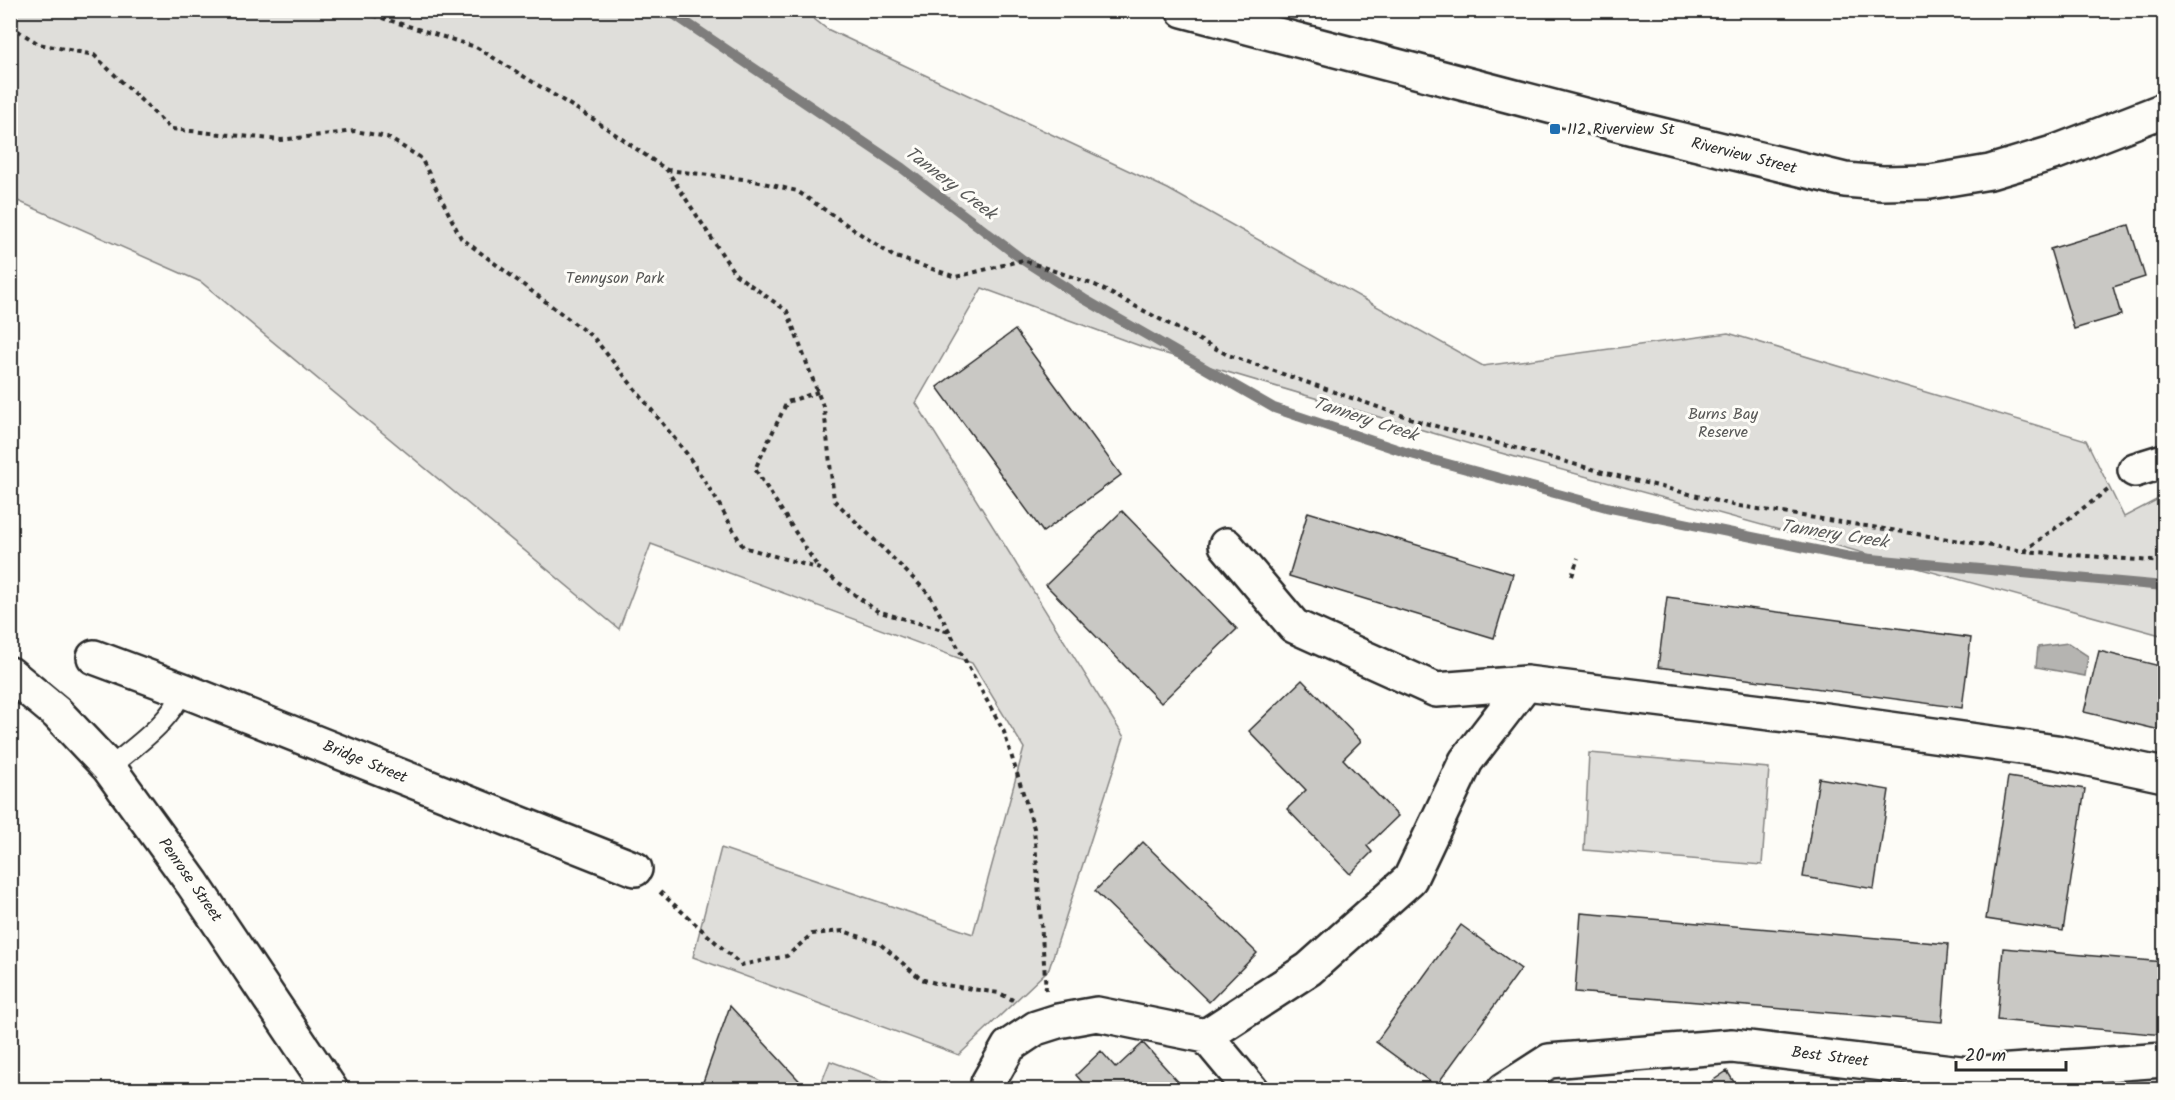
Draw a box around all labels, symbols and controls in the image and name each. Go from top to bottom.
place label: 112 Riverview St [1567,117,1676,142]
marker: 112 Riverview St [1548,122,1562,136]
street label: Riverview Street [1689,131,1800,181]
water label: Tannery Creek [898,140,1004,230]
park label: Tennyson Park [566,266,665,291]
water label: Tannery Creek [1309,389,1423,451]
park label: Burns Bay Reserve [1688,402,1759,445]
water label: Tannery Creek [1778,512,1892,558]
street label: Bridge Street [319,734,412,791]
street label: Penrose Street [152,833,229,928]
scale bar [1956,1034,2066,1072]
street label: Best Street [1790,1040,1871,1074]
text: 20 m [1965,1042,2006,1071]

